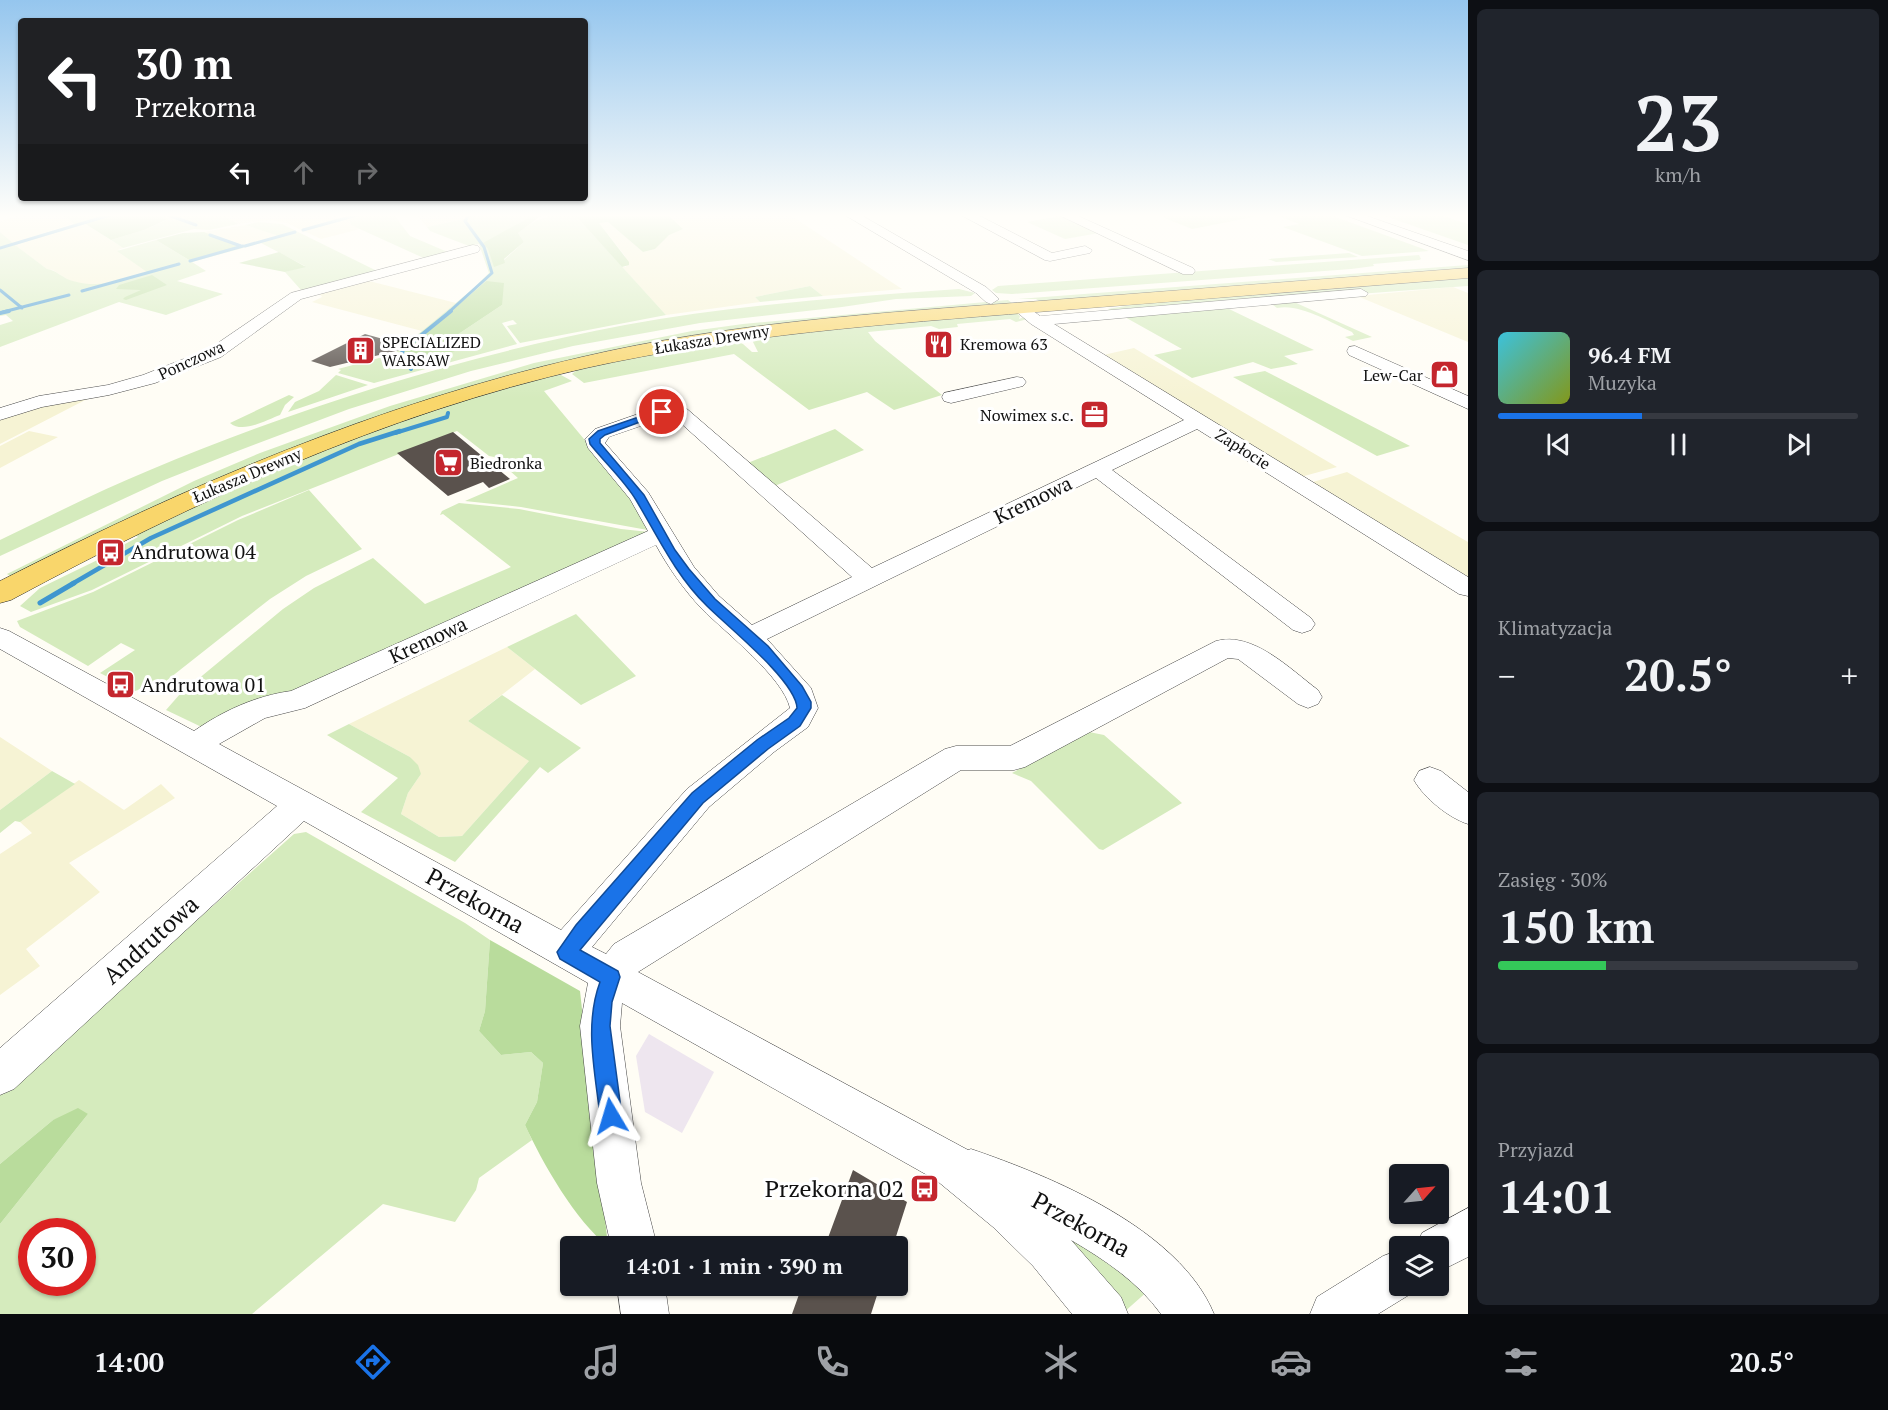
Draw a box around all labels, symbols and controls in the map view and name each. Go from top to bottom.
text: 30 m [135,35,233,91]
icon: left [36,42,114,120]
text: 23 [1634,70,1722,173]
text: Przekorna [135,89,256,125]
icon: left [224,156,257,189]
icon: ahead [287,156,320,189]
icon: right [350,156,383,189]
text: km/h [1655,161,1701,188]
street label: Łukasza Drewny [653,319,772,359]
restaurant icon: Kremowa 63 [923,328,955,360]
place label: SPECIALIZED WARSAW [382,331,481,371]
place label: Kremowa 63 [960,333,1048,355]
street label: Ponczowa [154,335,228,385]
building icon: SPECIALIZED WARSAW [345,335,377,367]
text: 96.4 FM [1588,340,1671,369]
shop icon: Lew-Car [1428,359,1460,391]
place label: Lew-Car [1363,364,1424,386]
text: Muzyka [1588,369,1657,396]
pin [636,386,687,437]
icon: arrive [645,395,678,428]
office icon: Nowimex s.c. [1079,399,1111,431]
place label: Nowimex s.c. [980,404,1074,426]
street label: Zapłocie [1211,423,1275,475]
icon: previous [1542,428,1575,461]
icon: pause [1662,428,1695,461]
icon: next [1782,428,1815,461]
street label: Łukasza Drewny [189,442,305,508]
supermarket icon: Biedronka [433,447,465,479]
place label: Biedronka [470,452,542,474]
street label: Kremowa [989,469,1076,530]
bus stop icon: Andrutowa 04 [94,536,126,568]
place label: Andrutowa 04 [131,538,256,565]
street label: Kremowa [384,610,471,669]
text: Klimatyzacja [1498,614,1612,641]
text: 20.5° [1624,644,1732,704]
text: − [1498,654,1516,697]
text: + [1840,654,1858,697]
bus stop icon: Andrutowa 01 [104,669,136,701]
place label: Andrutowa 01 [141,671,266,698]
street label: Przekorna [421,860,530,940]
text: Zasięg · 30% [1498,866,1608,893]
street label: Andrutowa [96,888,205,991]
text: 150 km [1498,896,1654,956]
position arrow [579,1084,643,1148]
text: Przyjazd [1498,1136,1574,1163]
north arrow [1389,1164,1449,1224]
map controls [1389,1164,1449,1296]
text: 14:01 [1498,1166,1615,1226]
place label: Przekorna 02 [765,1172,904,1204]
bus stop icon: Przekorna 02 [909,1173,941,1205]
street label: Przekorna [1027,1184,1136,1264]
speed limit sign: 30 [18,1218,96,1296]
button: layers [1389,1236,1449,1296]
text: 14:01 · 1 min · 390 m [625,1251,843,1280]
icon: directions [352,1341,394,1383]
icon: music [581,1341,623,1383]
icon: phone [811,1341,853,1383]
icon: climate [1040,1341,1082,1383]
icon: car [1270,1341,1312,1383]
icon: filters [1500,1341,1542,1383]
text: 14:00 [94,1344,164,1380]
text: 20.5° [1729,1344,1794,1380]

